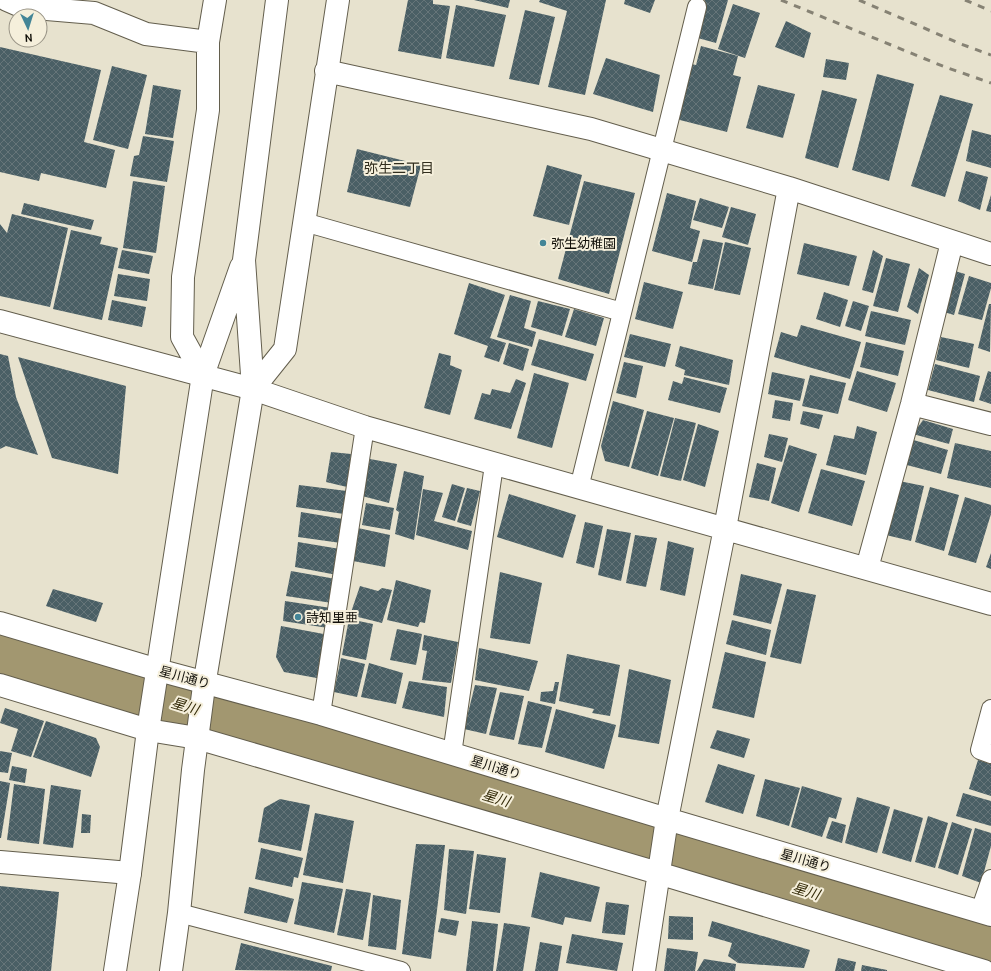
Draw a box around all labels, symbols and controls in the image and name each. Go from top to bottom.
north arrow [8,8,48,48]
text: N [24,31,33,45]
district label: 弥生二丁目 [364,159,434,177]
place label: 弥生幼稚園 [551,235,616,251]
marker: 弥生幼稚園 [538,238,548,248]
place label: 詩知里亜 [306,609,358,625]
marker: 詩知里亜 [293,612,303,622]
street label: 星川通り [158,663,212,691]
water label: 星川 [169,693,203,719]
street label: 星川通り [469,752,523,782]
water label: 星川 [480,785,514,811]
street label: 星川通り [779,845,833,875]
water label: 星川 [790,878,824,904]

